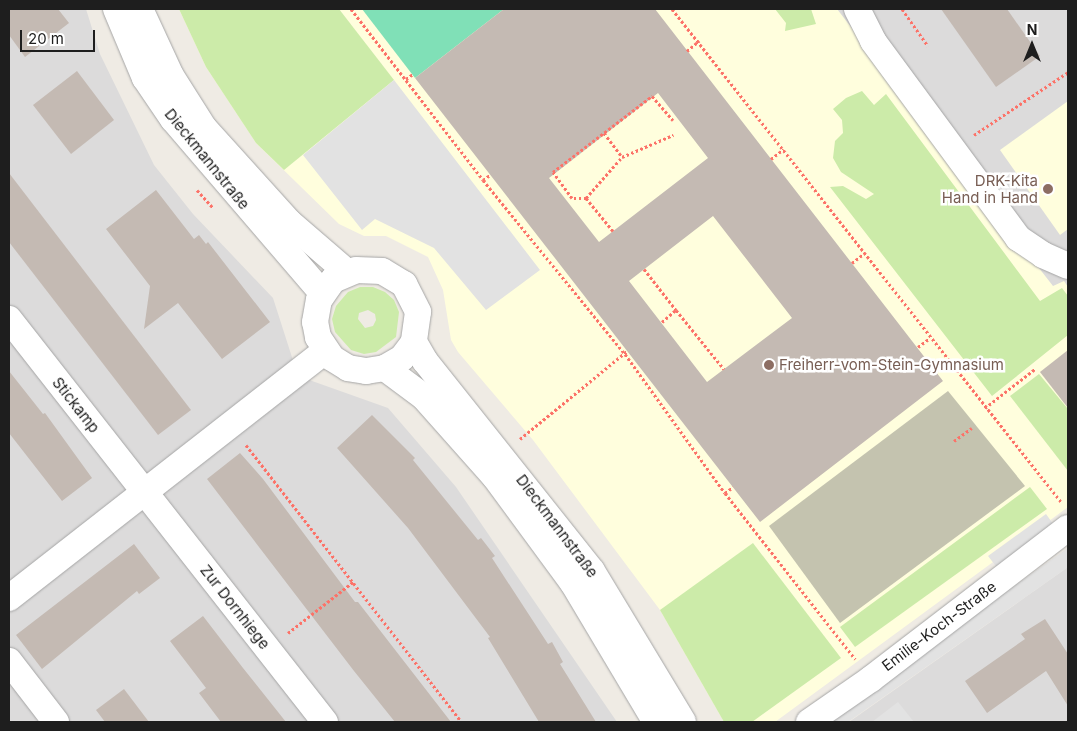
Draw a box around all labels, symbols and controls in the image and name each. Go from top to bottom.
scale bar [22,20,98,52]
north arrow [1007,20,1057,70]
text: N [1027,21,1037,38]
text: 20 m [28,29,64,48]
street label: Dieckmannstraße [161,105,253,213]
place label: DRK-Kita Hand in Hand [942,171,1038,206]
marker: DRK-Kita Hand in Hand [1042,183,1054,195]
place label: Freiherr-vom-Stein-Gymnasium [779,356,1004,374]
marker: Freiherr-vom-Stein-Gymnasium [763,359,775,371]
street label: Stickamp [49,374,103,436]
street label: Dieckmannstraße [512,471,602,581]
street label: Zur Dornhiege [197,561,273,653]
street label: Emilie-Koch-Straße [878,577,1000,675]

